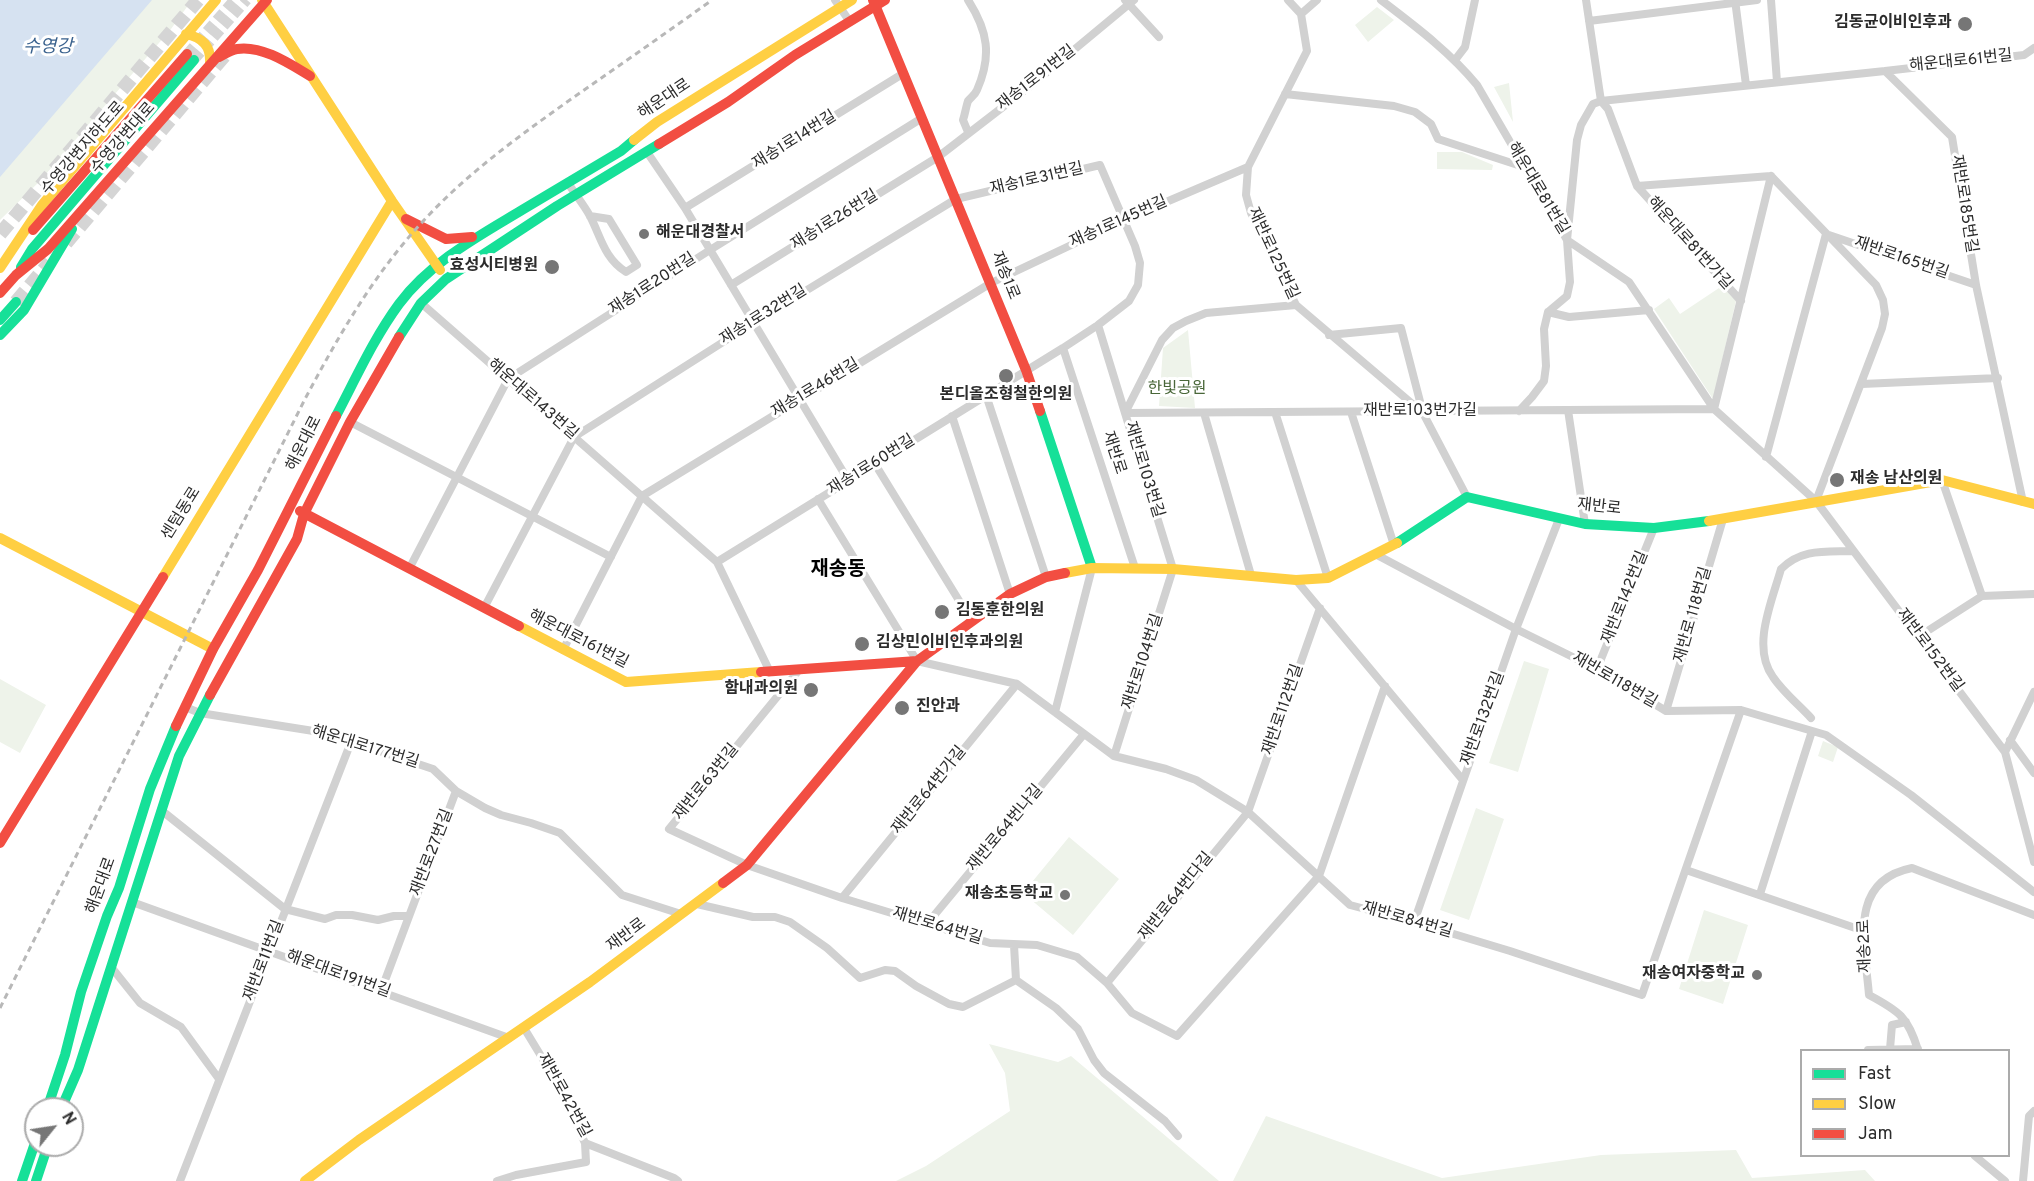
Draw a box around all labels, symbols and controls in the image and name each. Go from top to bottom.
place label: 김동균이비인후과 [1834,14,1952,34]
marker: 김동균이비인후과 [1956,15,1974,33]
water label: 수영강 [23,37,73,59]
street label: 재송1로91번길 [994,42,1080,116]
street label: 해운대로61번길 [1908,47,2014,77]
street label: 해운대로 [635,76,695,124]
street label: 수영강변지하도로 [38,98,130,200]
street label: 수영강변대로 [88,99,160,179]
street label: 재송1로14번길 [750,108,840,174]
street label: 해운대로81번길 [1502,139,1572,239]
street label: 재반로185번길 [1946,153,1980,255]
street label: 재송1로31번길 [988,160,1086,200]
street label: 재송1로26번길 [788,187,882,255]
street label: 재송1로145번길 [1067,193,1171,253]
street label: 해운대로81번가길 [1642,193,1736,295]
street label: 재반로125번길 [1242,205,1302,303]
place label: 해운대경찰서 [656,224,744,244]
marker: 해운대경찰서 [637,227,651,241]
street label: 재반로165번길 [1851,234,1951,284]
street label: 재송1로 [986,249,1022,303]
street label: 재송1로20번길 [606,250,700,320]
place label: 효성시티병원 [450,257,538,277]
marker: 효성시티병원 [543,258,561,276]
street label: 재송1로32번길 [717,282,811,350]
street label: 재송1로46번길 [769,355,863,423]
street label: 해운대로143번길 [483,356,581,444]
marker: 본디올조형철한의원 [997,367,1015,385]
park label: 한빛공원 [1148,380,1206,400]
place label: 본디올조형철한의원 [940,386,1072,406]
street label: 재반로103번가길 [1363,402,1477,422]
street label: 해운대로 [283,413,327,475]
street label: 재반로103번길 [1119,420,1167,520]
street label: 재반로 [1097,429,1129,477]
street label: 재송1로60번길 [825,432,919,500]
place label: 재송 남산의원 [1850,470,1942,490]
marker: 재송 남산의원 [1828,471,1846,489]
street label: 센텀동로 [158,484,206,544]
street label: 재반로 [1576,496,1622,520]
street label: 재반로142번길 [1599,549,1653,647]
district label: 재송동 [810,559,866,583]
street label: 재반로 118번길 [1671,565,1717,665]
place label: 김동훈한의원 [956,602,1044,622]
marker: 김동훈한의원 [933,603,951,621]
street label: 재반로152번길 [1891,606,1967,696]
street label: 해운대로161번길 [525,607,631,673]
street label: 재반로104번길 [1119,612,1169,712]
place label: 김상민이비인후과의원 [876,634,1023,654]
marker: 김상민이비인후과의원 [853,635,871,653]
street label: 재반로118번길 [1568,649,1660,713]
street label: 재반로112번길 [1259,662,1309,758]
street label: 재반로132번길 [1458,669,1510,769]
place label: 함내과의원 [724,680,798,700]
marker: 함내과의원 [802,681,820,699]
place label: 진안과 [916,698,960,718]
marker: 진안과 [893,699,911,717]
street label: 해운대로177번길 [309,723,421,773]
street label: 재반로63번길 [670,741,744,825]
street label: 재반로64번가길 [889,743,971,839]
street label: 재반로64번나길 [964,782,1048,876]
street label: 재반로27번길 [408,807,458,899]
street label: 재반로64번다길 [1136,849,1218,945]
street label: 해운대로 [83,855,121,917]
place label: 재송초등학교 [965,885,1053,905]
marker: 재송초등학교 [1058,888,1072,902]
street label: 재반로84번길 [1360,899,1454,943]
street label: 재반로64번길 [890,904,984,950]
street label: 재반로 [604,915,650,957]
street label: 재반로11번길 [241,918,289,1004]
street label: 재송2로 [1855,919,1877,973]
street label: 해운대로191번길 [283,947,393,1003]
place label: 재송여자중학교 [1642,965,1745,985]
marker: 재송여자중학교 [1750,968,1764,982]
legend [1800,1049,2010,1157]
street label: 재반로42번길 [532,1051,594,1141]
text: Fast [1858,1063,1891,1086]
text: Slow [1858,1093,1896,1116]
north arrow [24,1097,84,1157]
text: N [56,1109,79,1129]
text: Jam [1858,1123,1893,1146]

